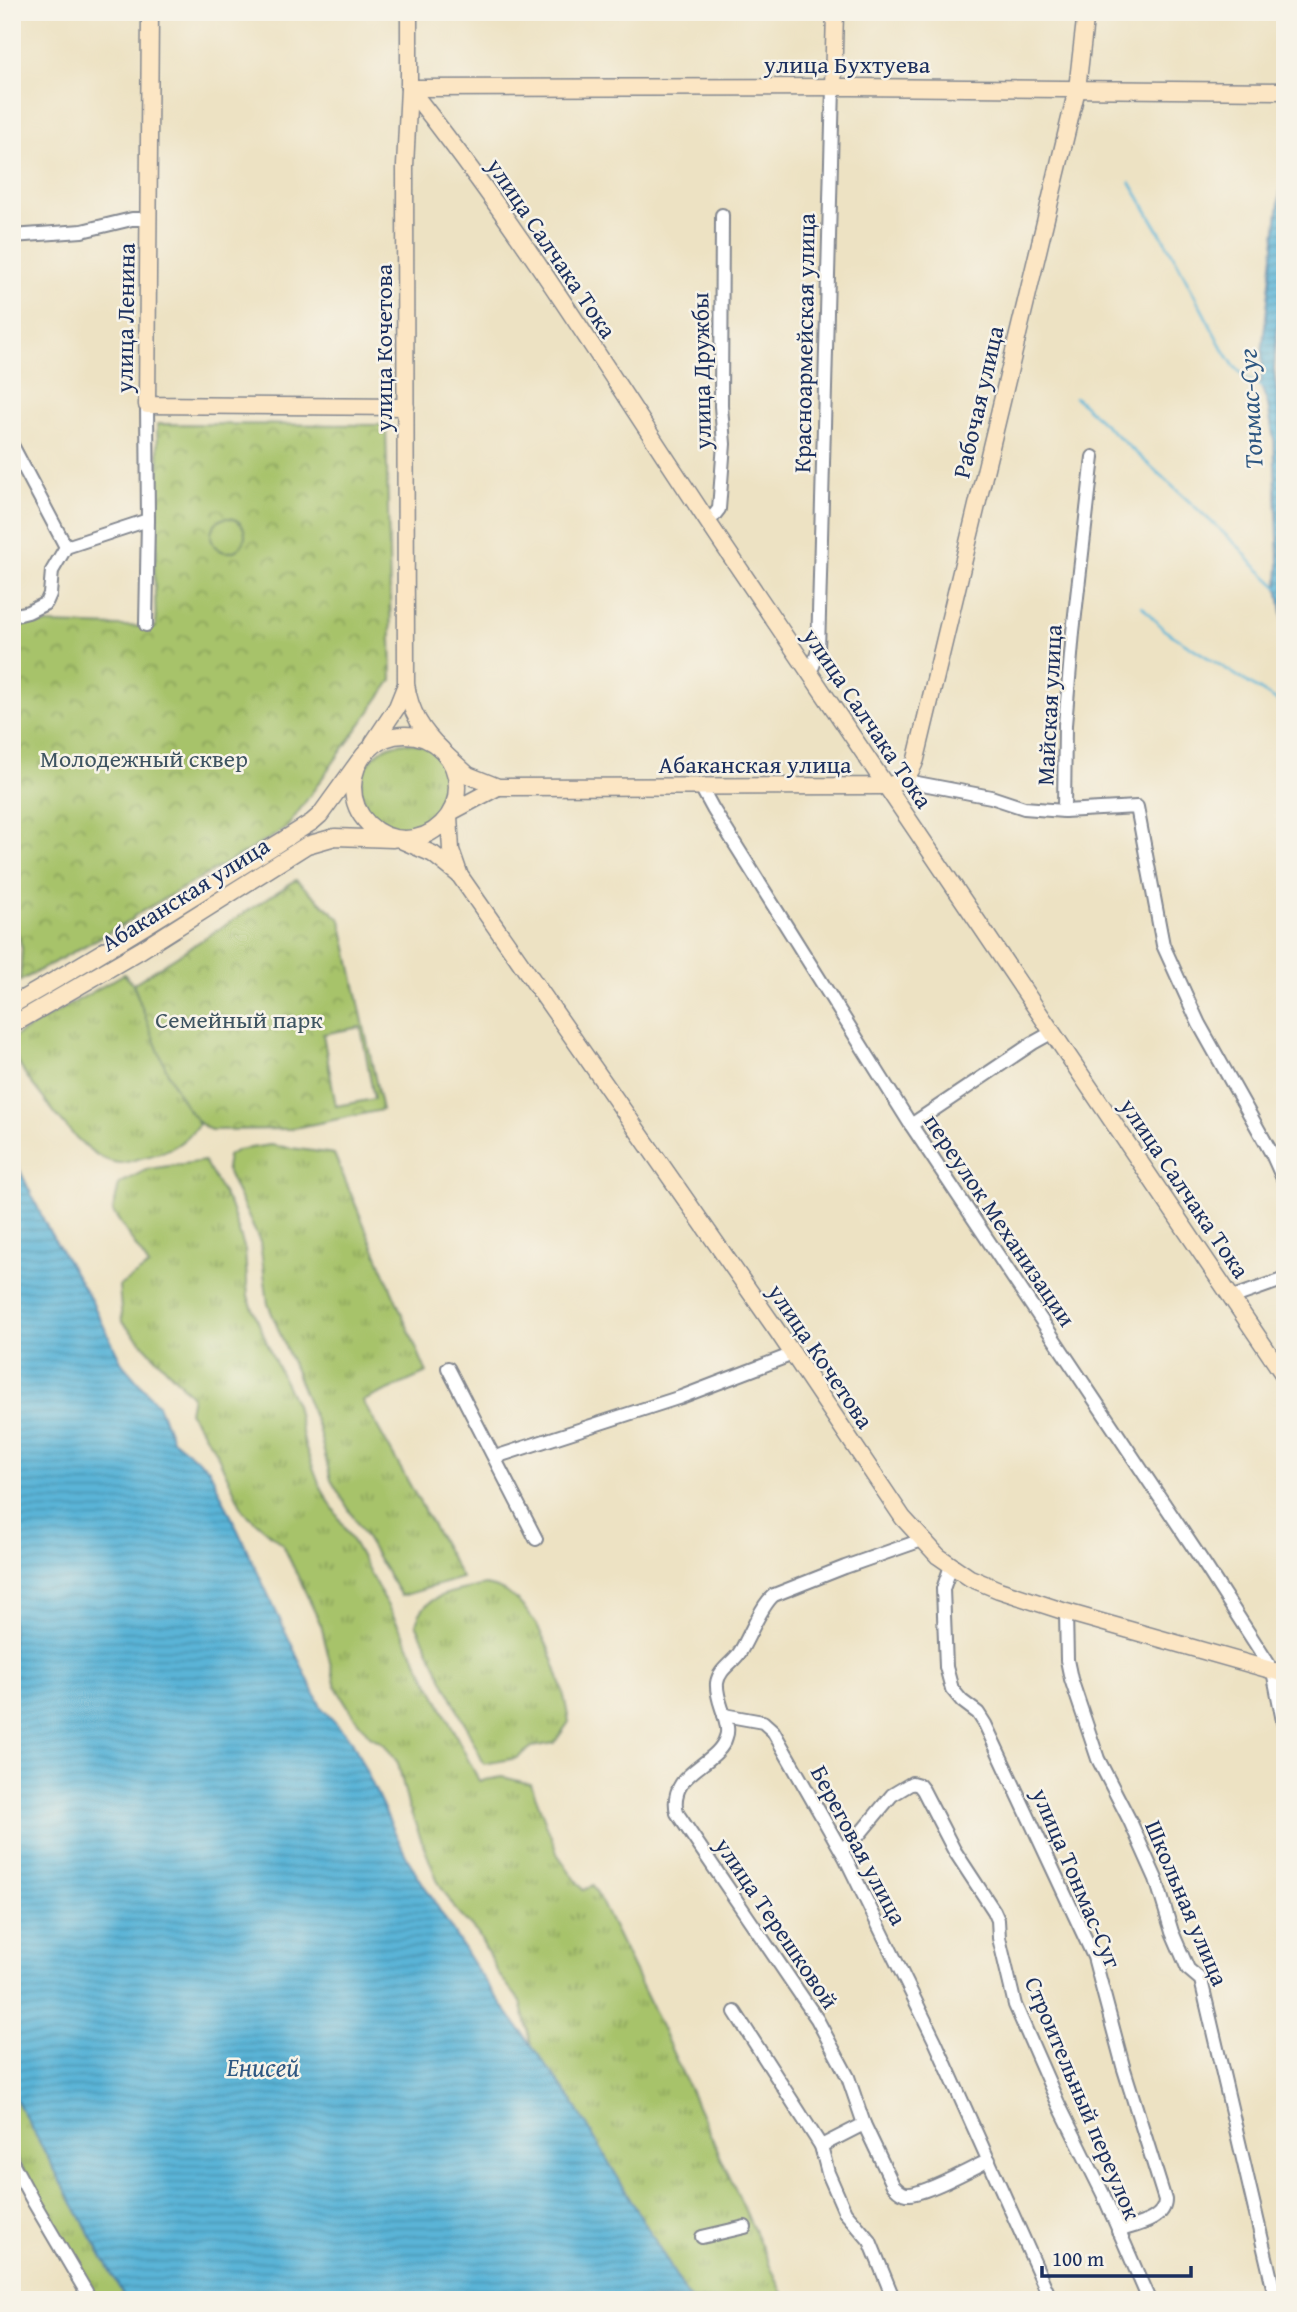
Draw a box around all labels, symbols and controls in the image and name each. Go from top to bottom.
street label: улица Бухтуева [763,47,931,82]
street label: улица Салчака Тока [478,150,626,346]
street label: Красноармейская улица [784,212,824,473]
street label: улица Ленина [106,242,144,394]
street label: улица Кочетова [366,263,401,433]
street label: улица Дружбы [682,292,720,451]
street label: Рабочая улица [943,322,1013,482]
water label: Тонмас-Суг [1227,348,1273,470]
street label: улица Салчака Тока [794,620,942,816]
street label: Майская улица [1027,623,1071,787]
park label: Молодежный сквер [40,741,248,776]
street label: Абаканская улица [658,747,852,782]
street label: Абаканская улица [94,828,277,960]
park label: Семейный парк [155,1002,323,1037]
street label: улица Салчака Тока [1111,1090,1259,1286]
street label: переулок Механизации [915,1106,1085,1334]
street label: улица Кочетова [759,1276,883,1436]
street label: Береговая улица [802,1759,916,1932]
street label: улица Тонмас-Суг [1023,1782,1131,1973]
street label: Школьная улица [1136,1815,1238,1992]
street label: улица Терешковой [706,1829,847,2016]
street label: Строительный переулок [1016,1971,1150,2225]
water label: Енисей [226,2047,300,2086]
scale bar [1042,2235,1190,2279]
text: 100 m [1052,2243,1104,2274]

